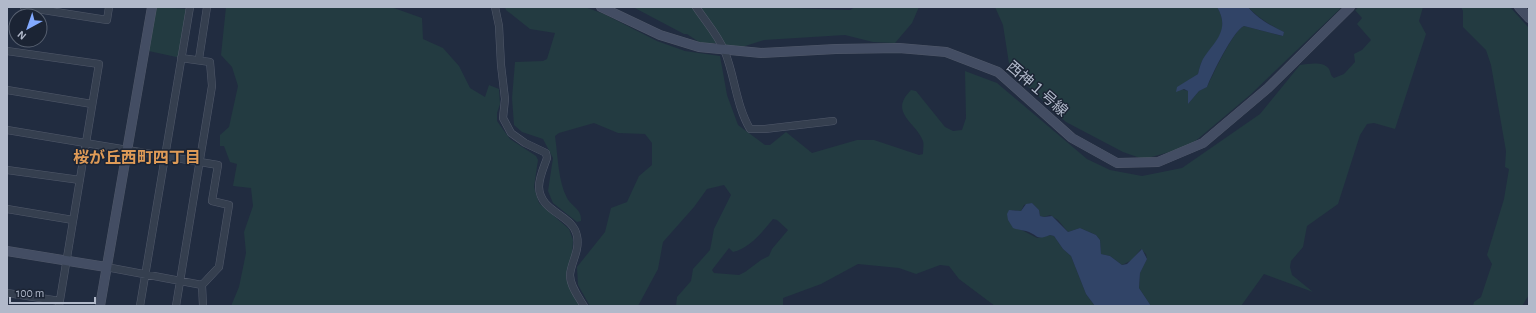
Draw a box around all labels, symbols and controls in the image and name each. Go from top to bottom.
north arrow [8,8,48,48]
text: N [15,29,28,42]
street label: 西神１号線 [1004,58,1071,119]
district label: 桜が丘西町四丁目 [73,149,201,166]
scale bar [10,279,95,305]
text: 100 m [16,287,44,299]

